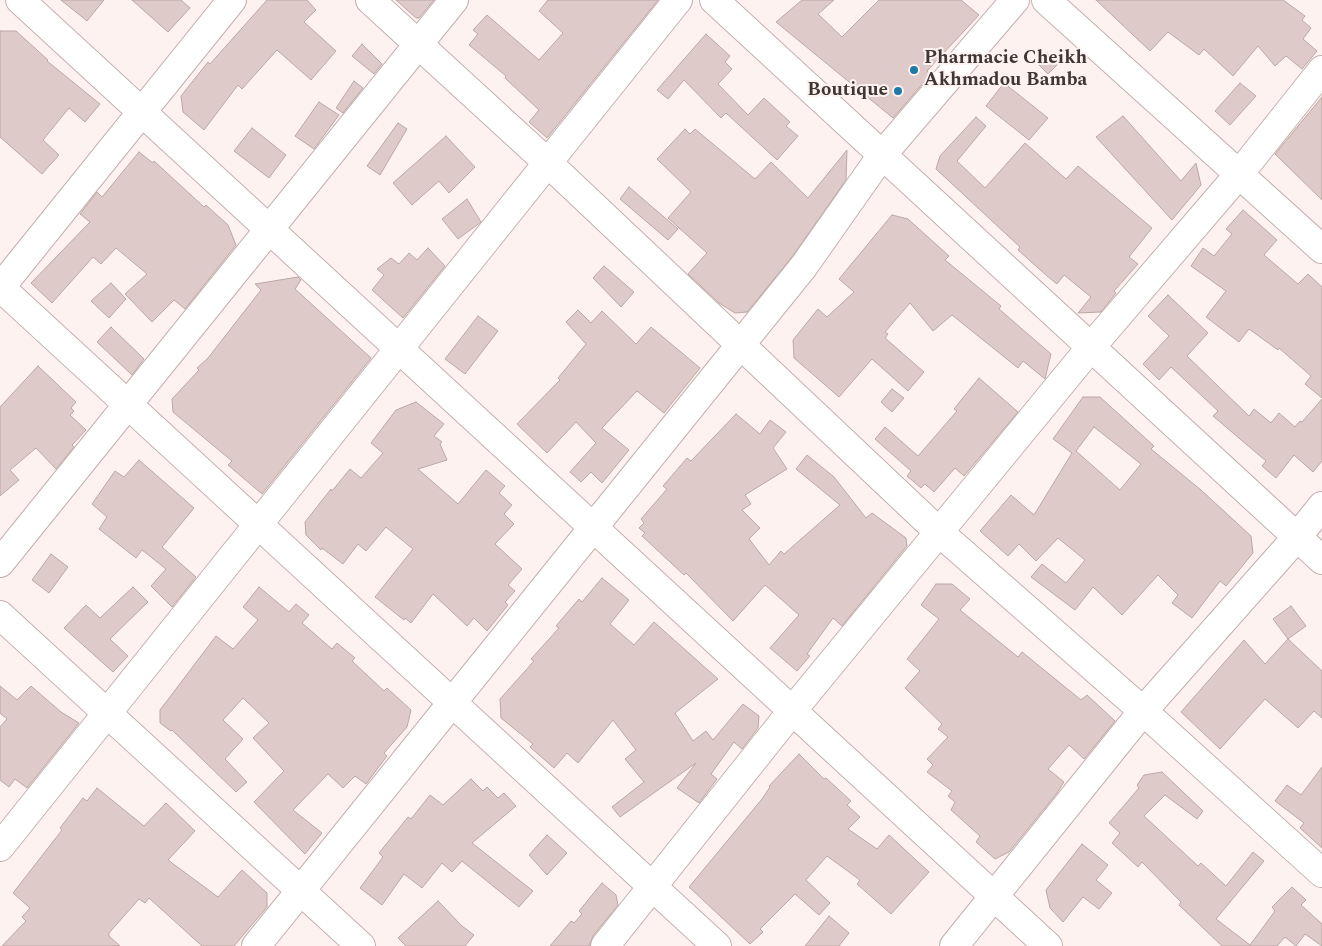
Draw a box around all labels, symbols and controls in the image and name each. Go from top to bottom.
place label: Pharmacie Cheikh Akhmadou Bamba [924,48,1087,92]
marker: Pharmacie Cheikh Akhmadou Bamba [908,64,920,76]
place label: Boutique [807,80,888,102]
marker: Boutique [892,85,904,97]

